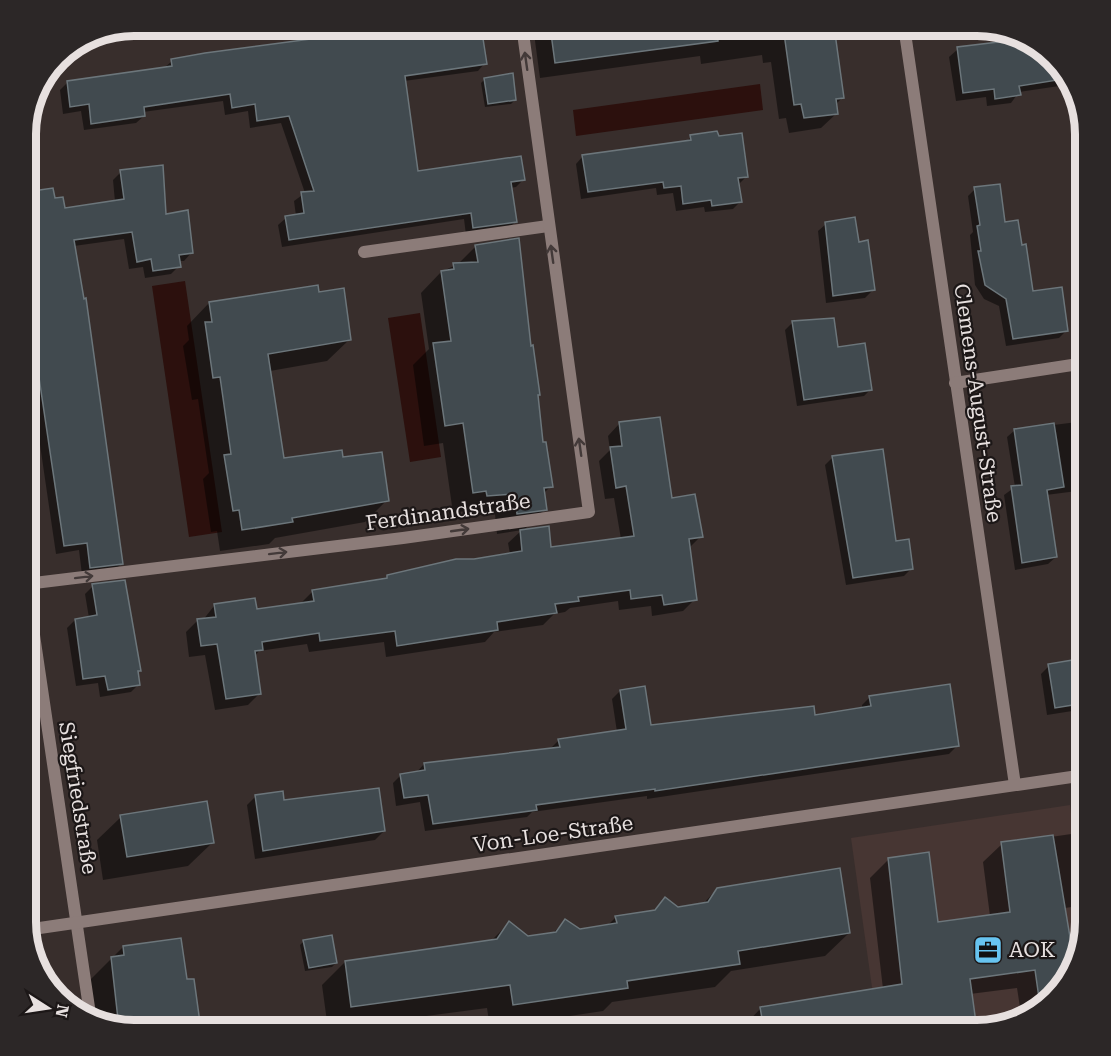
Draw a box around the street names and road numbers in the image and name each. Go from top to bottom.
street label: Clemens-August-Straße [949,282,1007,524]
street label: Ferdinandstraße [364,489,532,535]
street label: Siegfriedstraße [54,720,102,876]
street label: Von-Loe-Straße [471,811,635,857]

